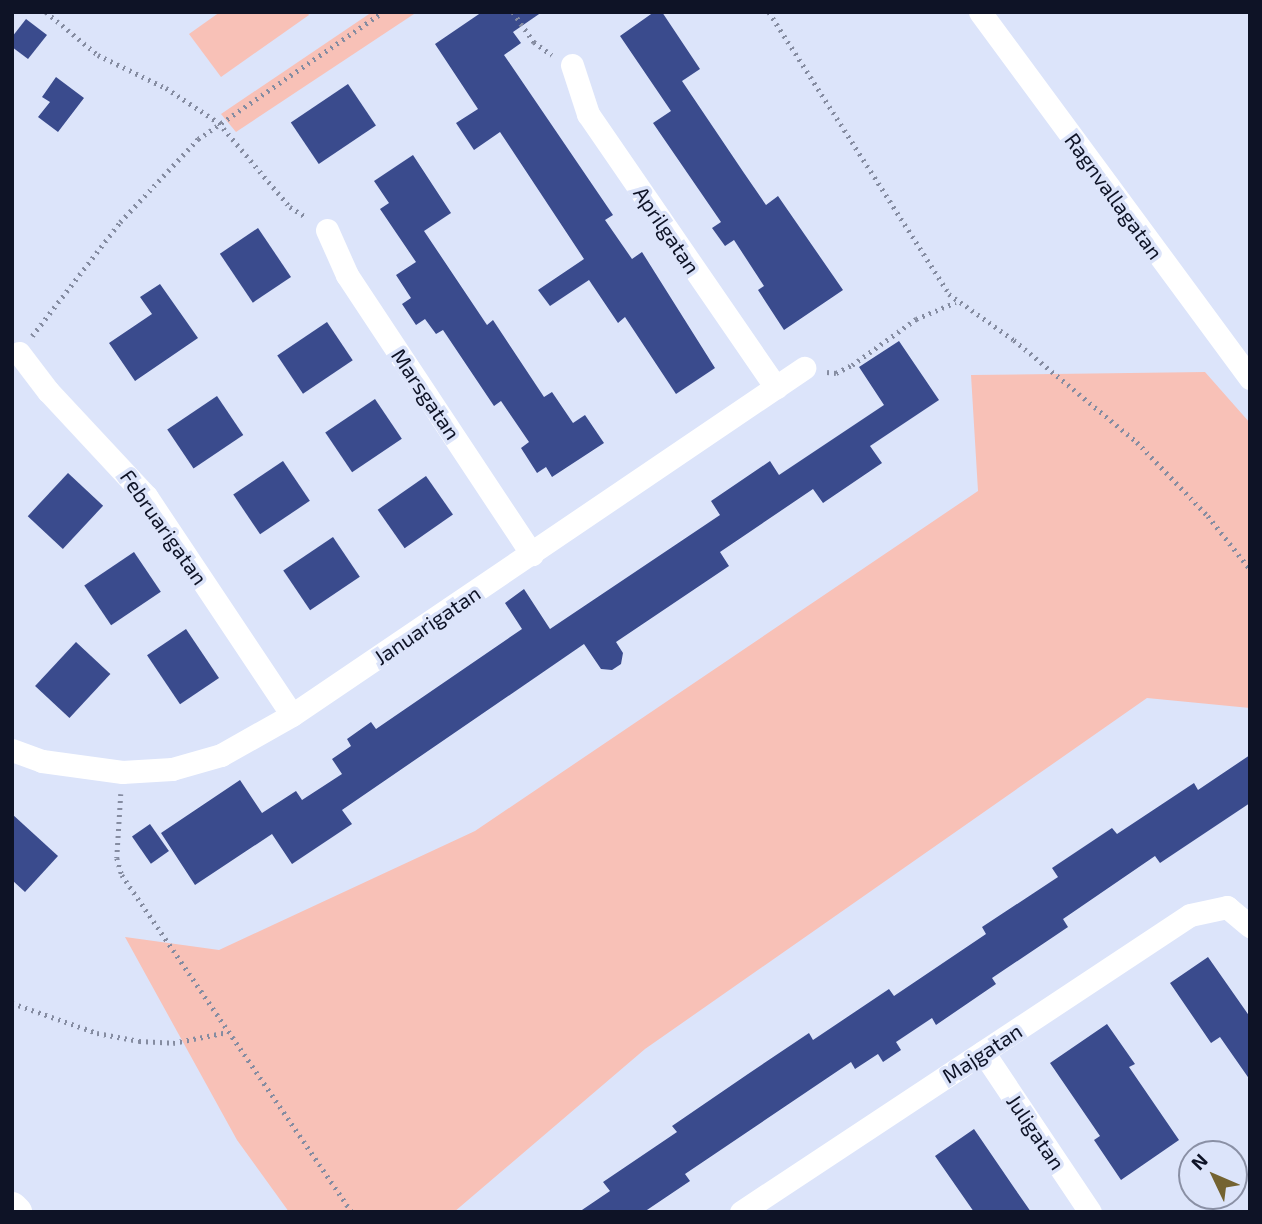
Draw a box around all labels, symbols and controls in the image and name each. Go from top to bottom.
street label: Ragnvallagatan [1060,128,1168,264]
street label: Aprilgatan [629,182,705,278]
street label: Marsgatan [387,344,465,444]
street label: Februarigatan [115,465,213,589]
street label: Januarigatan [369,580,485,670]
street label: Majgatan [937,1018,1027,1088]
street label: Juligatan [1002,1090,1070,1174]
north arrow [1178,1140,1248,1210]
text: N [1186,1149,1212,1174]

